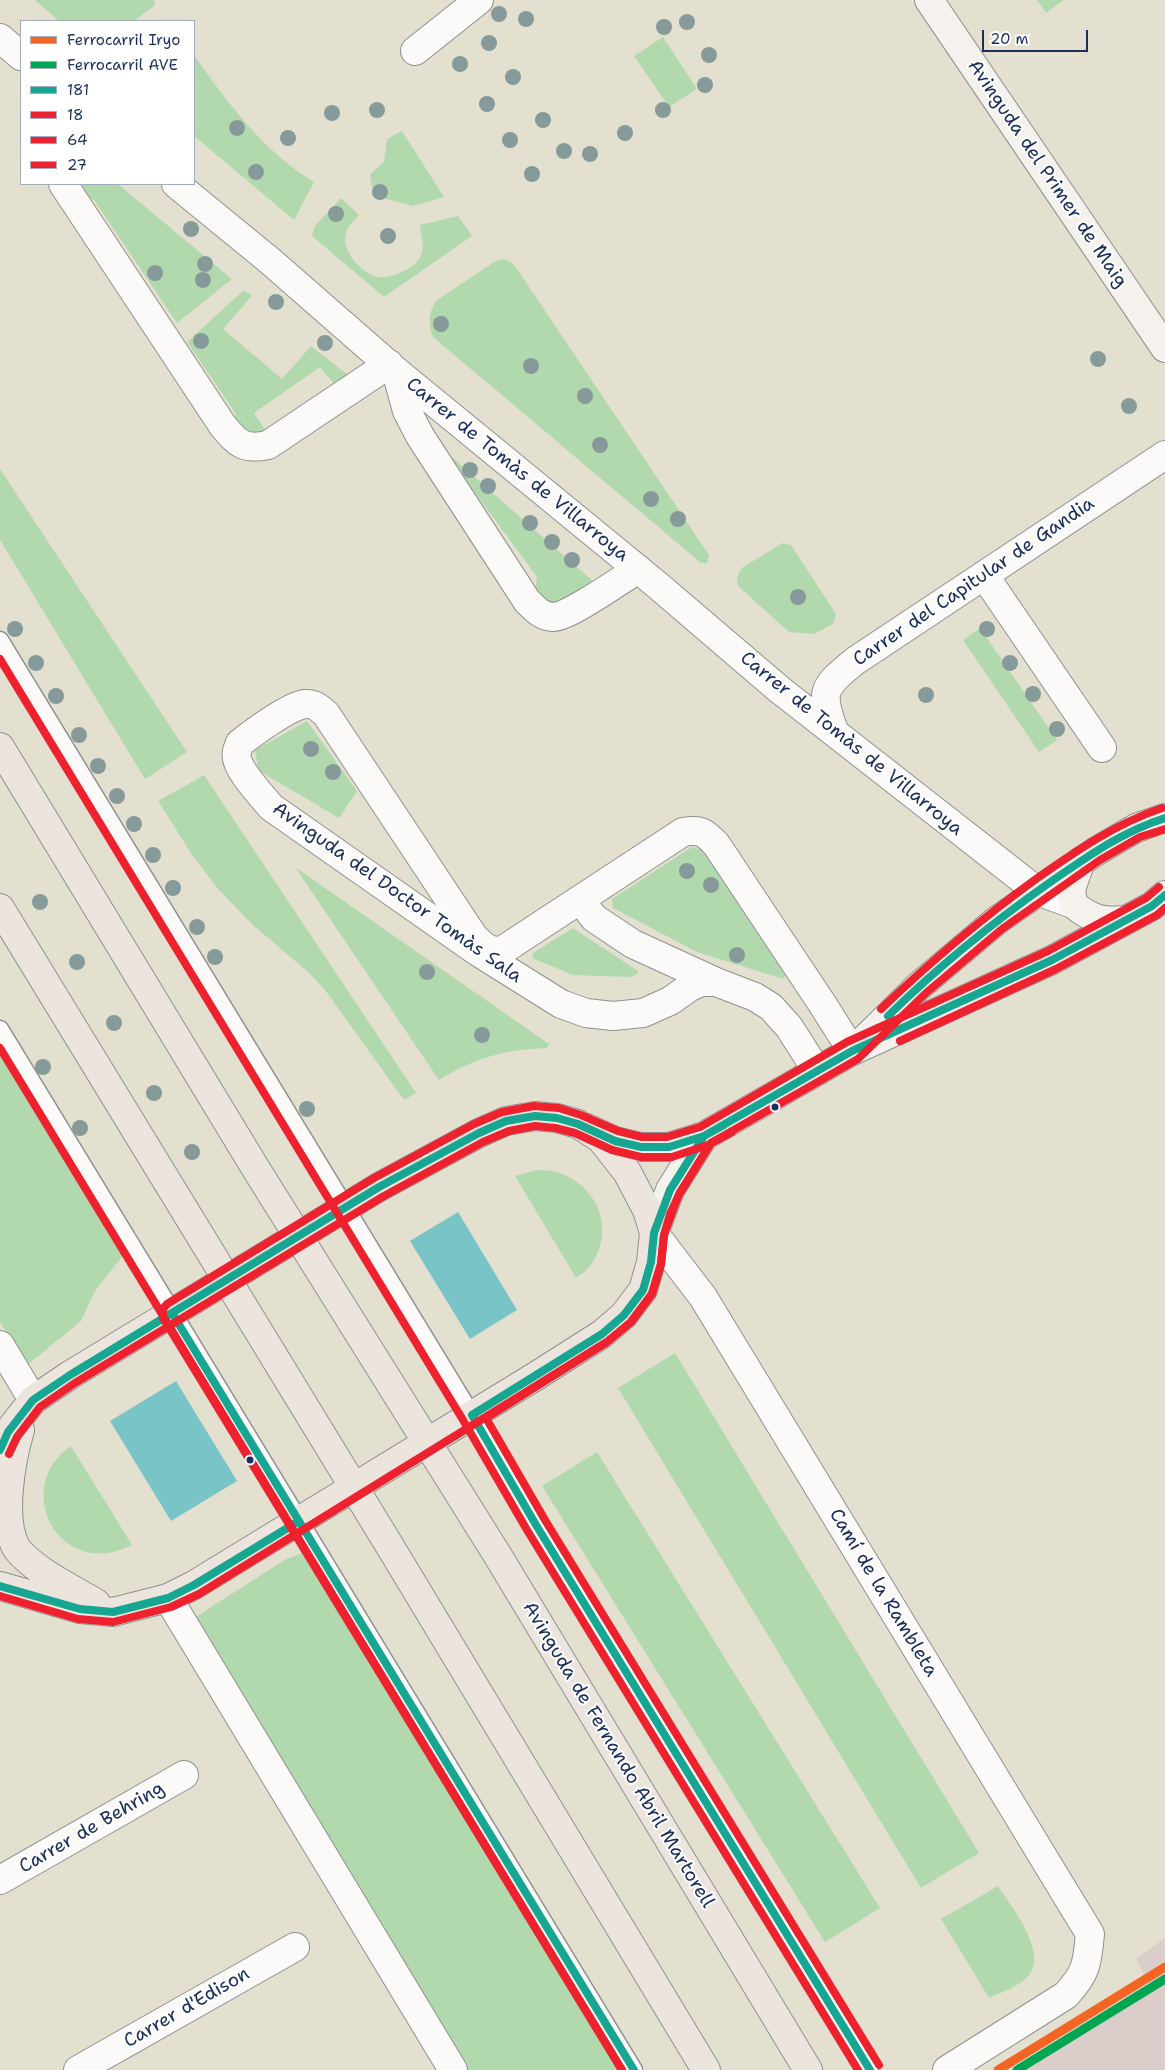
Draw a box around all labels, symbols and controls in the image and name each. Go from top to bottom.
legend [20,20,195,185]
scale bar [985,20,1091,52]
text: 20 m [990,29,1029,49]
text: Ferrocarril Iryo [67,30,180,50]
text: Ferrocarril AVE [67,55,178,75]
street label: Avinguda del Primer de Maig [962,56,1132,292]
text: 181 [67,80,89,100]
text: 18 [67,105,84,125]
text: 64 [67,130,87,150]
text: 27 [67,155,87,175]
street label: Carrer de Tomàs de Villarroya [401,373,633,567]
street label: Carrer del Capitular de Gandia [849,493,1099,671]
street label: Carrer de Tomàs de Villarroya [735,647,967,841]
street label: Avinguda del Doctor Tomàs Sala [268,798,526,988]
unlabelled marker [770,1102,780,1112]
unlabelled marker [245,1455,255,1465]
street label: Camí de la Rambleta [824,1505,942,1681]
street label: Avinguda de Fernando Abril Martorell [517,1598,719,1912]
street label: Carrer de Behring [15,1777,169,1879]
street label: Carrer d'Edison [120,1963,254,2053]

